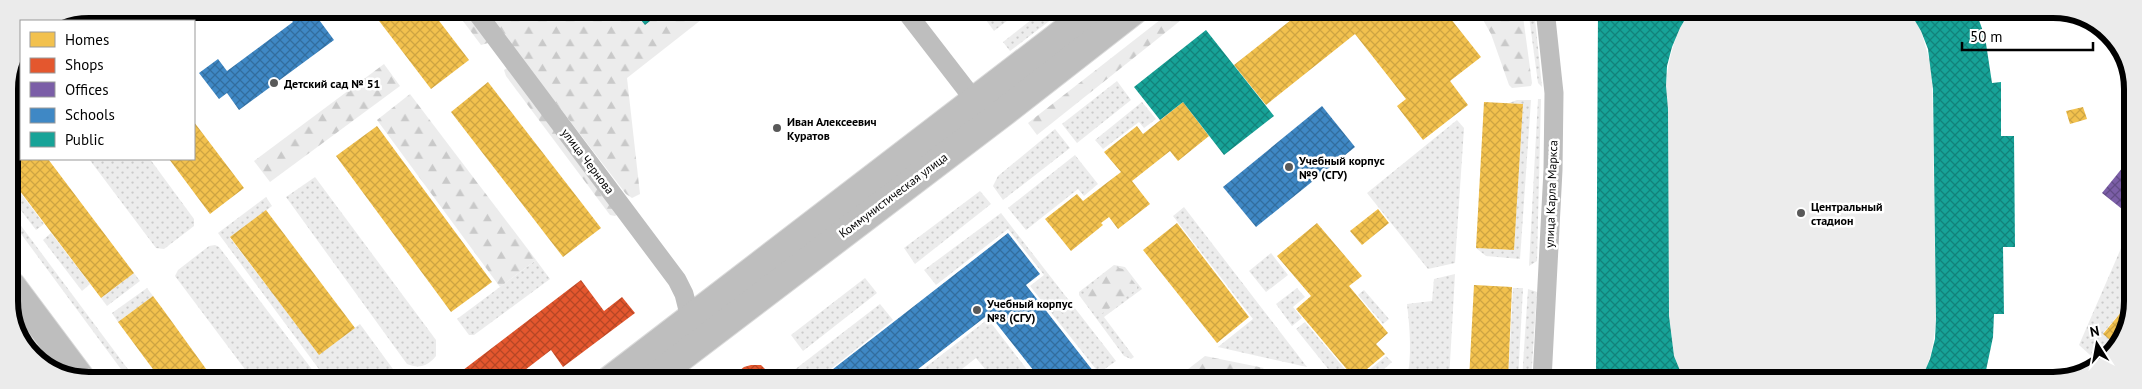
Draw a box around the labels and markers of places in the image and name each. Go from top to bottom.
place label: Детский сад № 51 [284,76,380,91]
marker: Детский сад № 51 [268,77,280,89]
place label: Иван Алексеевич Куратов [787,114,877,143]
marker: Иван Алексеевич Куратов [771,122,783,134]
place label: Учебный корпус №9 (СГУ) [1298,153,1385,182]
marker: Учебный корпус №9 (СГУ) [1283,161,1295,173]
place label: Центральный стадион [1811,199,1882,228]
marker: Центральный стадион [1795,207,1807,219]
place label: Учебный корпус №8 (СГУ) [986,296,1073,325]
marker: Учебный корпус №8 (СГУ) [971,304,983,316]

